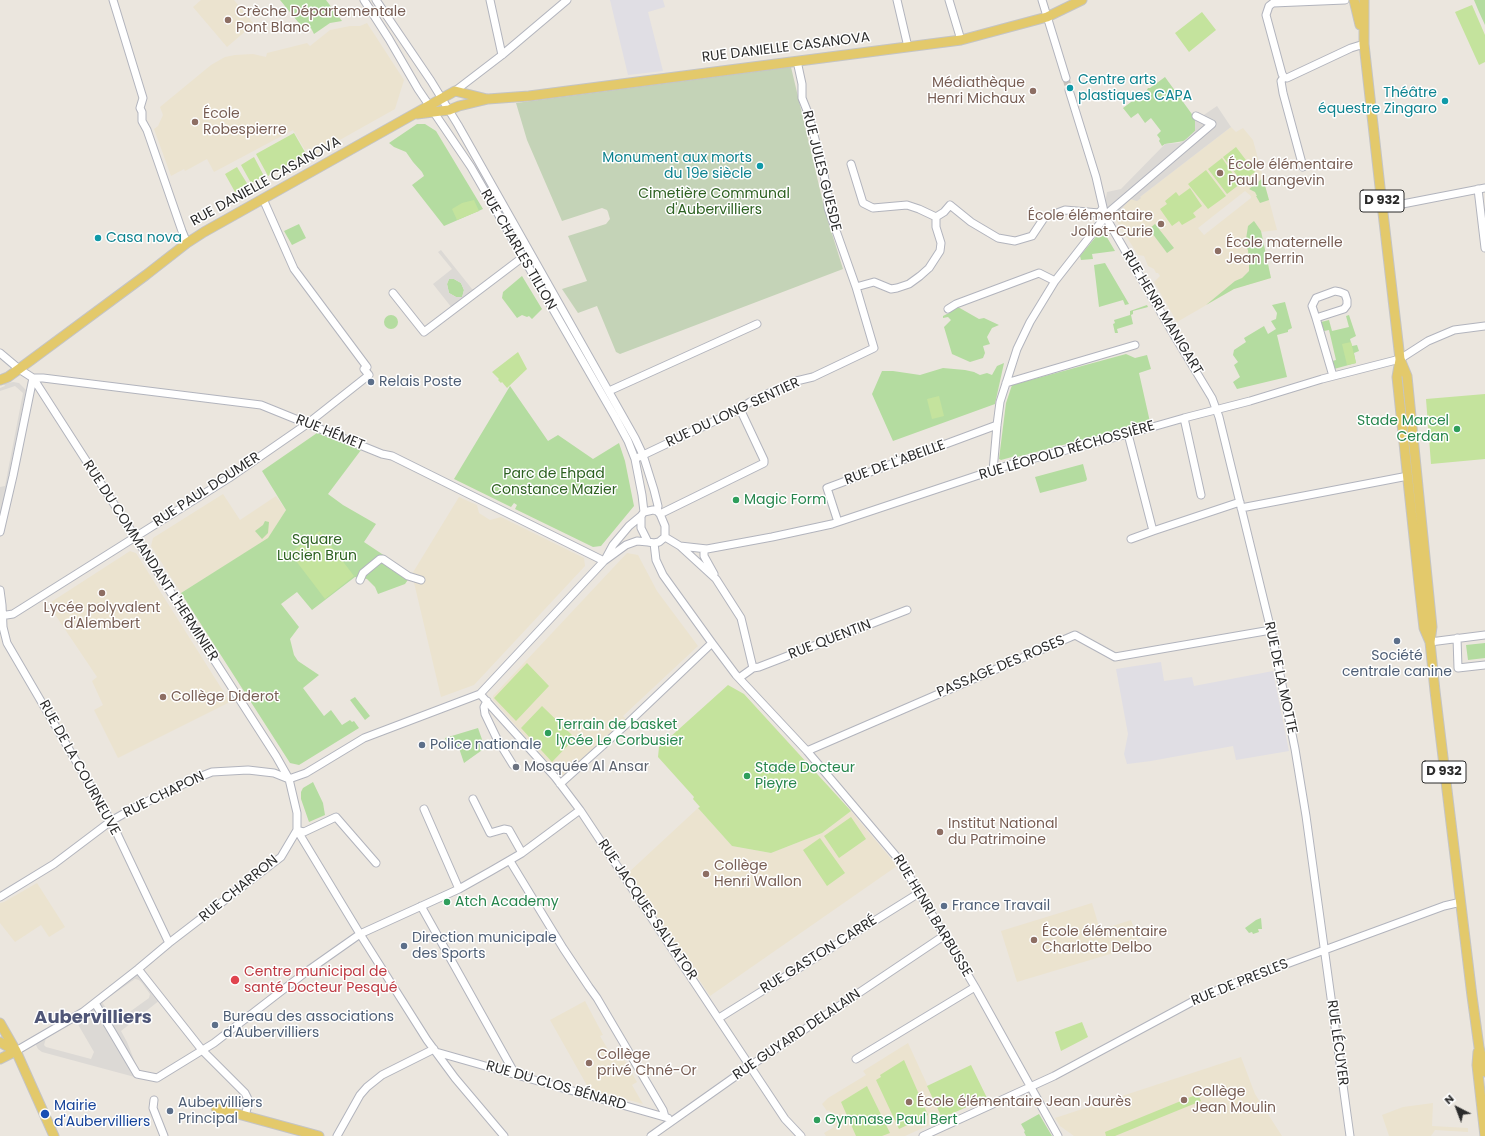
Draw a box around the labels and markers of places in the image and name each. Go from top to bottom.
place label: Crèche Départementale Pont Blanc [236,4,406,36]
marker: Crèche Départementale Pont Blanc [223,15,233,25]
place label: Centre arts plastiques CAPA [1078,72,1192,104]
place label: Médiathèque Henri Michaux [927,75,1025,108]
marker: Centre arts plastiques CAPA [1065,83,1075,93]
place label: Théâtre équestre Zingaro [1318,85,1437,118]
marker: Médiathèque Henri Michaux [1028,86,1038,96]
marker: Théâtre équestre Zingaro [1440,96,1450,106]
place label: École Robespierre [203,106,287,138]
marker: École Robespierre [190,117,200,127]
place label: Monument aux morts du 19e siècle [602,150,752,182]
place label: École élémentaire Paul Langevin [1228,157,1353,190]
marker: Monument aux morts du 19e siècle [755,161,765,171]
marker: École élémentaire Paul Langevin [1215,168,1225,178]
place label: École élémentaire Joliot-Curie [1028,208,1153,240]
marker: École élémentaire Joliot-Curie [1156,219,1166,229]
place label: Casa nova [106,230,182,246]
marker: Casa nova [93,233,103,243]
place label: École maternelle Jean Perrin [1226,235,1343,268]
marker: École maternelle Jean Perrin [1213,246,1223,256]
place label: Relais Poste [379,374,462,390]
marker: Relais Poste [366,377,376,387]
place label: Stade Marcel Cerdan [1357,413,1449,446]
marker: Stade Marcel Cerdan [1452,424,1462,434]
place label: Magic Form [744,492,826,508]
marker: Magic Form [731,495,741,505]
marker: Lycée polyvalent d'Alembert [97,588,107,598]
place label: Lycée polyvalent d'Alembert [44,600,160,632]
marker: Société centrale canine [1392,636,1402,646]
place label: Société centrale canine [1342,648,1452,680]
place label: Collège Diderot [171,689,279,705]
marker: Collège Diderot [158,692,168,702]
place label: Terrain de basket lycée Le Corbusier [556,717,683,750]
marker: Terrain de basket lycée Le Corbusier [543,728,553,738]
place label: Police nationale [430,737,541,753]
marker: Police nationale [417,740,427,750]
place label: Mosquée Al Ansar [524,759,649,775]
place label: Stade Docteur Pieyre [755,760,855,792]
marker: Mosquée Al Ansar [511,762,521,772]
marker: Stade Docteur Pieyre [742,771,752,781]
place label: Institut National du Patrimoine [948,816,1058,848]
marker: Institut National du Patrimoine [935,827,945,837]
place label: Collège Henri Wallon [714,858,802,890]
marker: Collège Henri Wallon [701,869,711,879]
place label: Atch Academy [455,894,559,910]
marker: Atch Academy [442,897,452,907]
place label: France Travail [952,898,1050,914]
marker: France Travail [939,901,949,911]
place label: École élémentaire Charlotte Delbo [1042,924,1167,956]
place label: Direction municipale des Sports [412,930,557,962]
marker: École élémentaire Charlotte Delbo [1029,935,1039,945]
marker: Direction municipale des Sports [399,941,409,951]
place label: Centre municipal de santé Docteur Pesqué [244,964,397,996]
marker: Centre municipal de santé Docteur Pesqué [229,974,241,986]
place label: Bureau des associations d'Aubervilliers [223,1009,394,1042]
marker: Bureau des associations d'Aubervilliers [210,1020,220,1030]
place label: Collège privé Chné-Or [597,1047,697,1080]
marker: Collège privé Chné-Or [584,1058,594,1068]
place label: Collège Jean Moulin [1192,1084,1276,1116]
place label: École élémentaire Jean Jaurès [917,1094,1131,1110]
place label: Aubervilliers Principal [178,1095,263,1128]
marker: Collège Jean Moulin [1179,1095,1189,1105]
marker: École élémentaire Jean Jaurès [904,1097,914,1107]
place label: Mairie d'Aubervilliers [54,1098,150,1130]
marker: Aubervilliers Principal [165,1106,175,1116]
marker: Mairie d'Aubervilliers [39,1108,51,1120]
place label: Gymnase Paul Bert [825,1112,958,1128]
marker: Gymnase Paul Bert [812,1115,822,1125]

